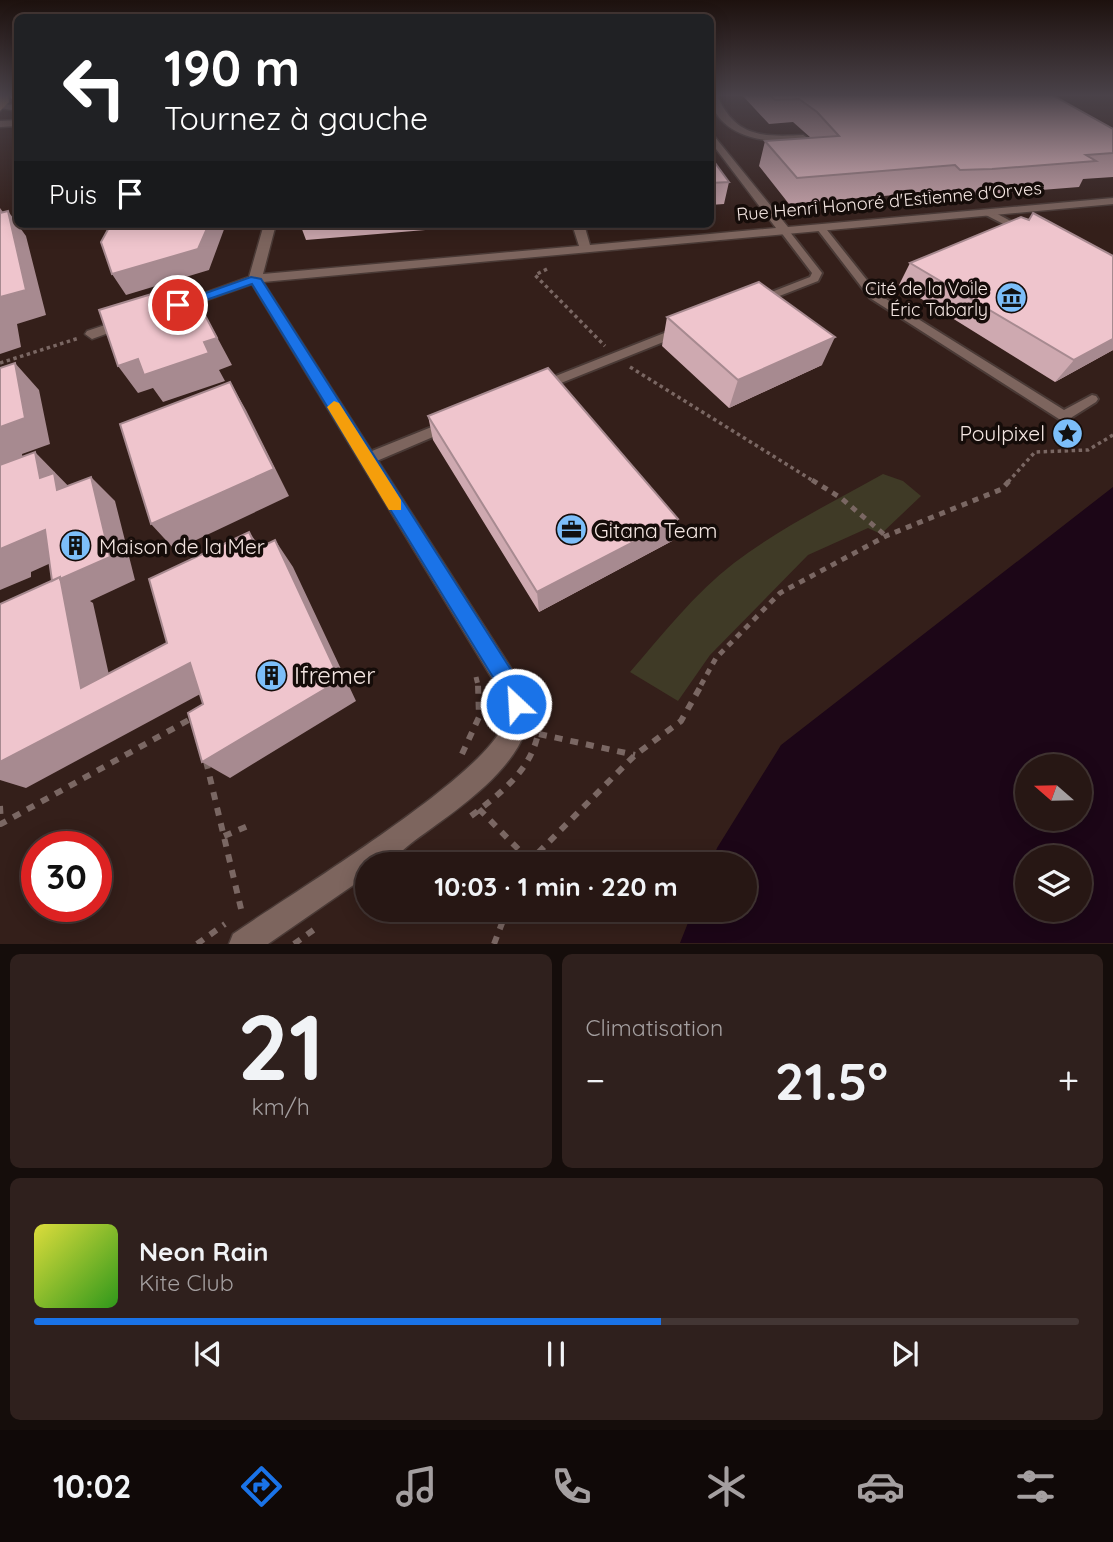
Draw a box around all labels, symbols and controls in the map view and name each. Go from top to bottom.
text: 190 m [164,37,300,98]
icon: left [49,42,140,133]
text: Tournez à gauche [164,98,428,138]
icon: arrive [111,175,149,213]
street label: Rue Henri Honoré d'Estienne d'Orves [735,176,1043,226]
text: Puis [49,178,97,211]
pin [148,275,208,335]
place label: Cité de la Voile Éric Tabarly [865,277,988,321]
museum icon: Cité de la Voile Éric Tabarly [994,281,1028,315]
icon: arrive [159,286,197,324]
place icon: Poulpixel [1051,416,1085,450]
place label: Poulpixel [959,420,1045,446]
office icon: Gitana Team [554,513,588,547]
place label: Gitana Team [594,517,718,543]
building icon: Maison de la Mer [59,529,93,563]
place label: Maison de la Mer [99,533,265,559]
building icon: Ifremer [254,658,288,692]
place label: Ifremer [294,660,376,690]
position arrow [479,667,553,741]
north arrow [1015,754,1092,831]
map controls [1015,754,1092,922]
speed limit sign: 30 [21,831,112,922]
button: layers [1015,845,1092,922]
text: 10:03 · 1 min · 220 m [434,870,678,903]
text: 21 [237,989,324,1103]
text: Climatisation [586,1013,723,1042]
text: 21.5° [775,1048,888,1113]
text: − [586,1056,605,1104]
text: + [1058,1056,1079,1104]
text: km/h [252,1092,310,1121]
text: Neon Rain [139,1235,268,1268]
text: Kite Club [139,1268,234,1297]
icon: previous [189,1335,227,1373]
icon: pause [537,1335,575,1373]
icon: next [886,1335,924,1373]
icon: directions [237,1462,286,1511]
icon: music [392,1462,441,1511]
icon: phone [547,1462,596,1511]
icon: climate [702,1462,751,1511]
icon: car [856,1462,905,1511]
icon: filters [1011,1462,1060,1511]
text: 10:02 [53,1466,132,1506]

